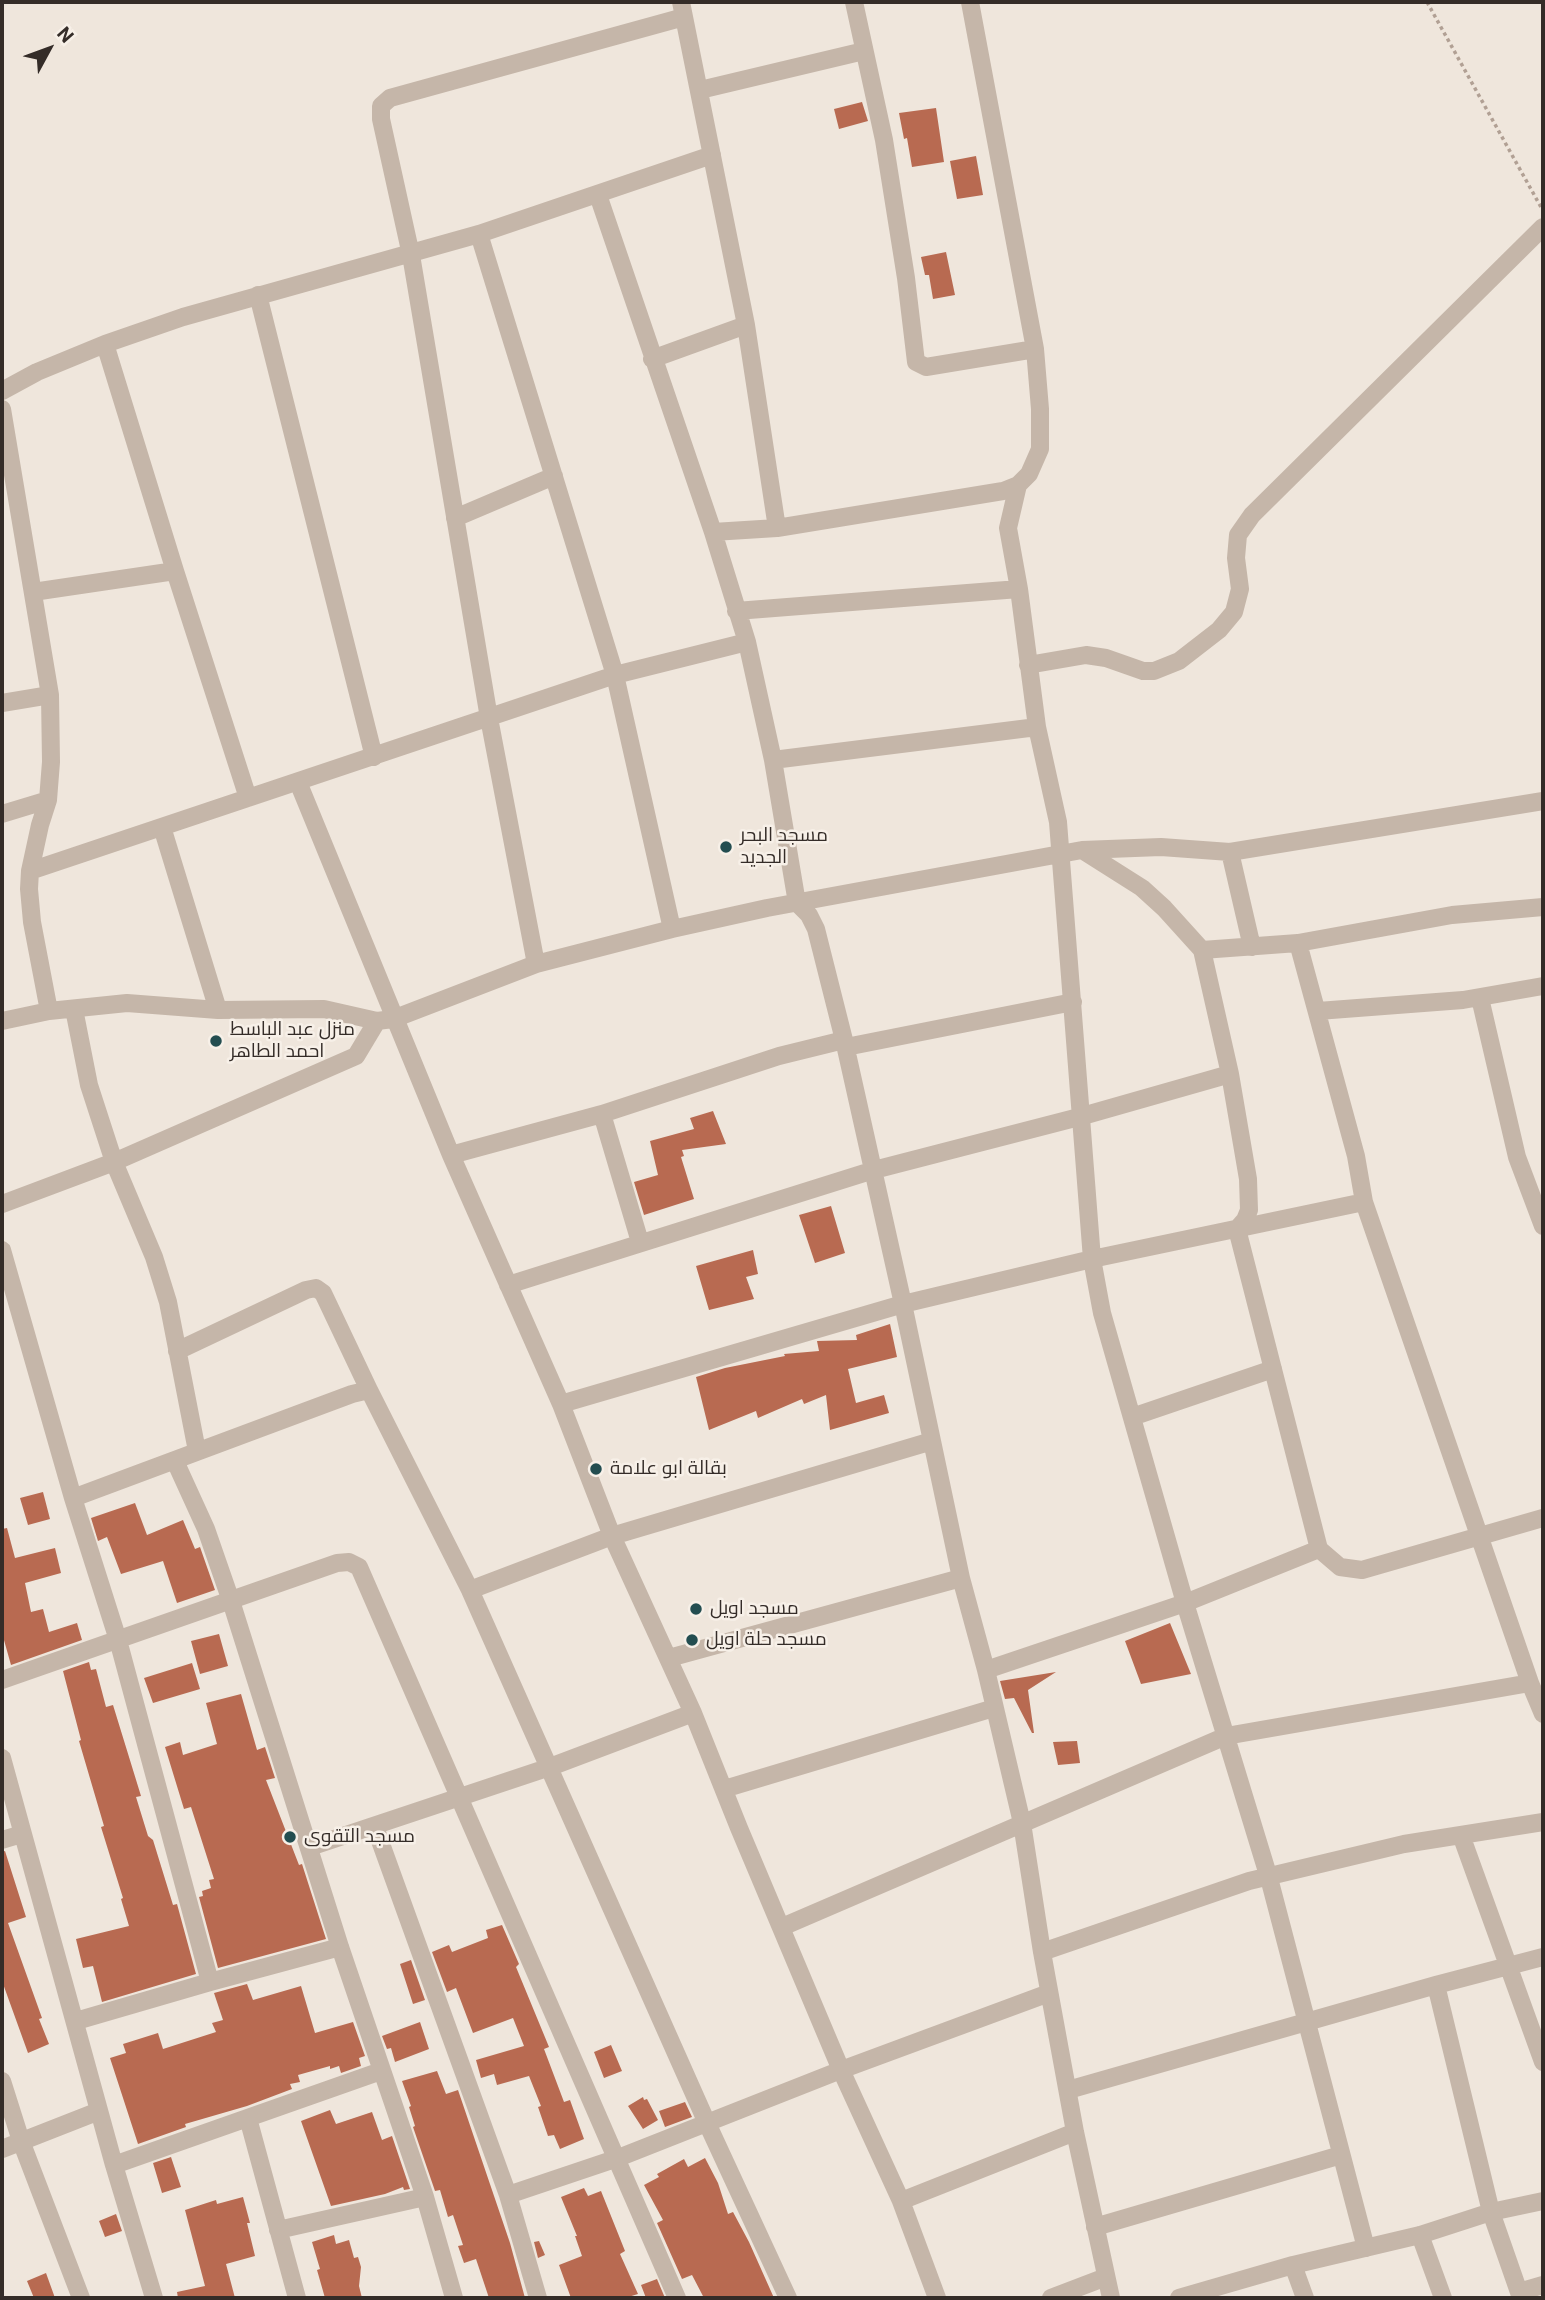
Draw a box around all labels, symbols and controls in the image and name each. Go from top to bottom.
north arrow [14,14,84,84]
text: N [52,22,78,47]
place label: مسجد البحر الجديد [740,825,828,869]
marker: مسجد البحر الجديد [718,839,734,855]
place label: منزل عبد الباسط احمد الطاهر [230,1019,355,1063]
marker: منزل عبد الباسط احمد الطاهر [208,1033,224,1049]
place label: بقالة ابو علامة [610,1458,727,1480]
marker: بقالة ابو علامة [588,1461,604,1477]
place label: مسجد اويل [710,1598,799,1620]
marker: مسجد اويل [688,1601,704,1617]
place label: مسجد حلة اويل [706,1629,827,1651]
marker: مسجد حلة اويل [684,1632,700,1648]
place label: مسجد التقوى [304,1826,415,1848]
marker: مسجد التقوى [282,1829,298,1845]

